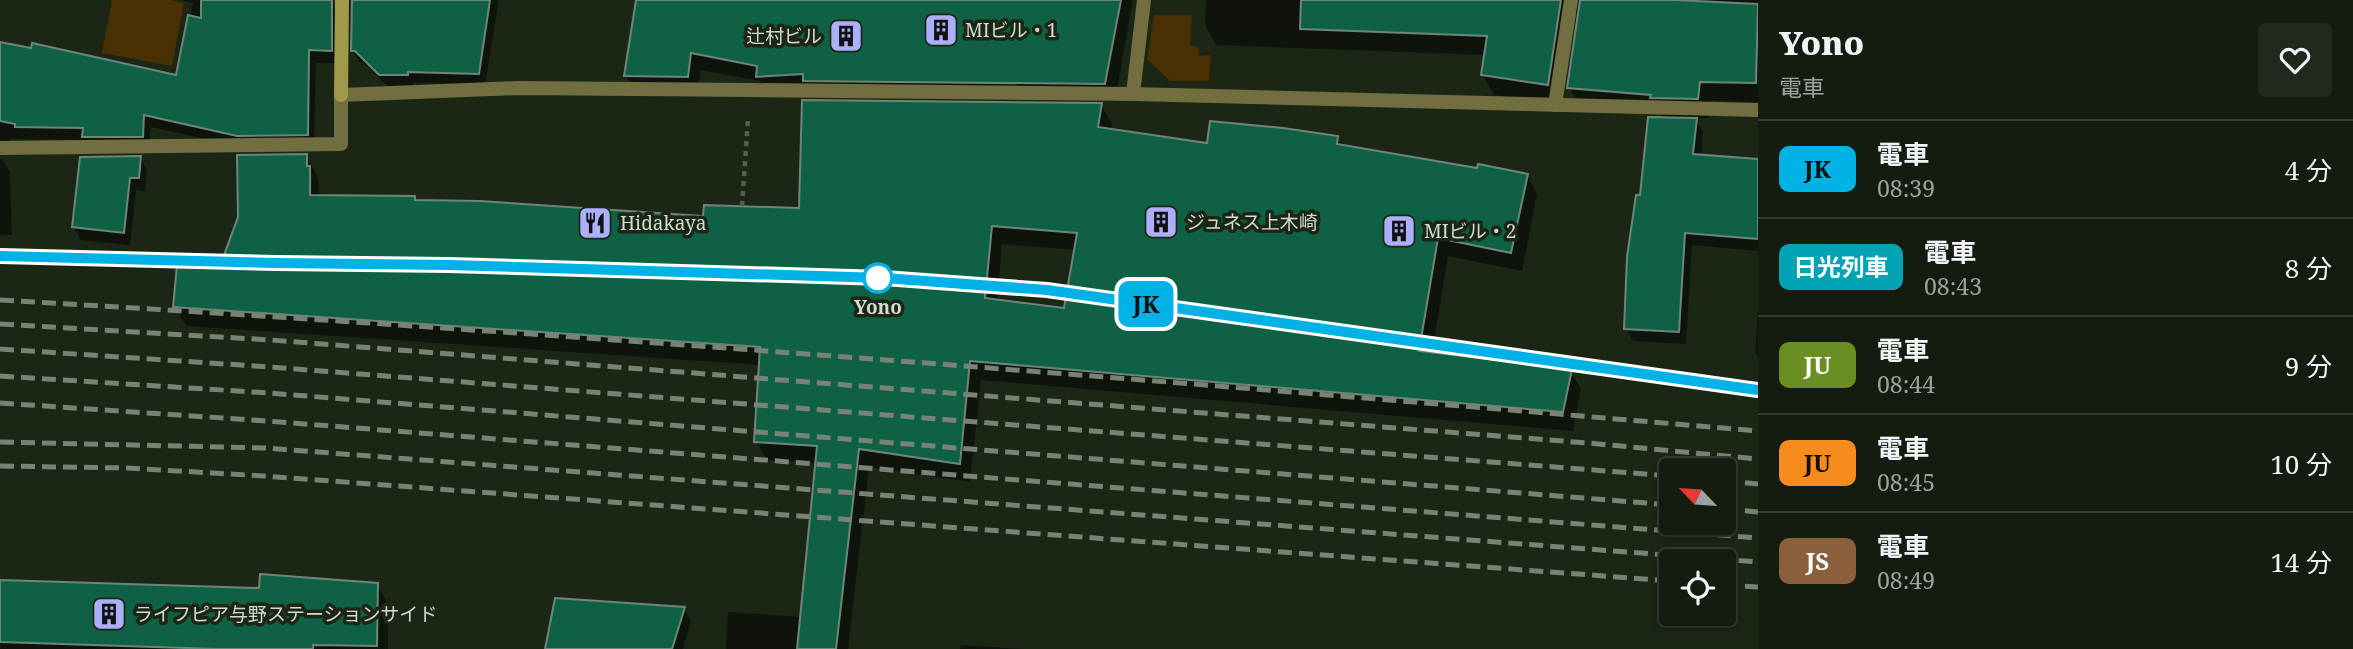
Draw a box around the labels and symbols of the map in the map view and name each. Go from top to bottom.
building icon: MIビル・1 [922,11,960,49]
building icon: 辻村ビル [827,17,865,55]
place label: MIビル・1 [965,17,1057,43]
place label: 辻村ビル [746,23,822,49]
building icon: ジュネス上木崎 [1142,203,1180,241]
restaurant icon: Hidakaya [576,204,614,242]
place label: ジュネス上木崎 [1186,209,1318,235]
place label: Hidakaya [620,210,706,236]
building icon: MIビル・2 [1380,212,1418,250]
place label: MIビル・2 [1424,218,1516,244]
marker: Yono [863,263,893,293]
line badge: JK [1114,281,1178,327]
place label: Yono [854,294,902,320]
north arrow [1659,458,1736,536]
building icon: ライフピア与野ステーションサイド [90,595,128,633]
place label: ライフピア与野ステーションサイド [134,601,438,627]

